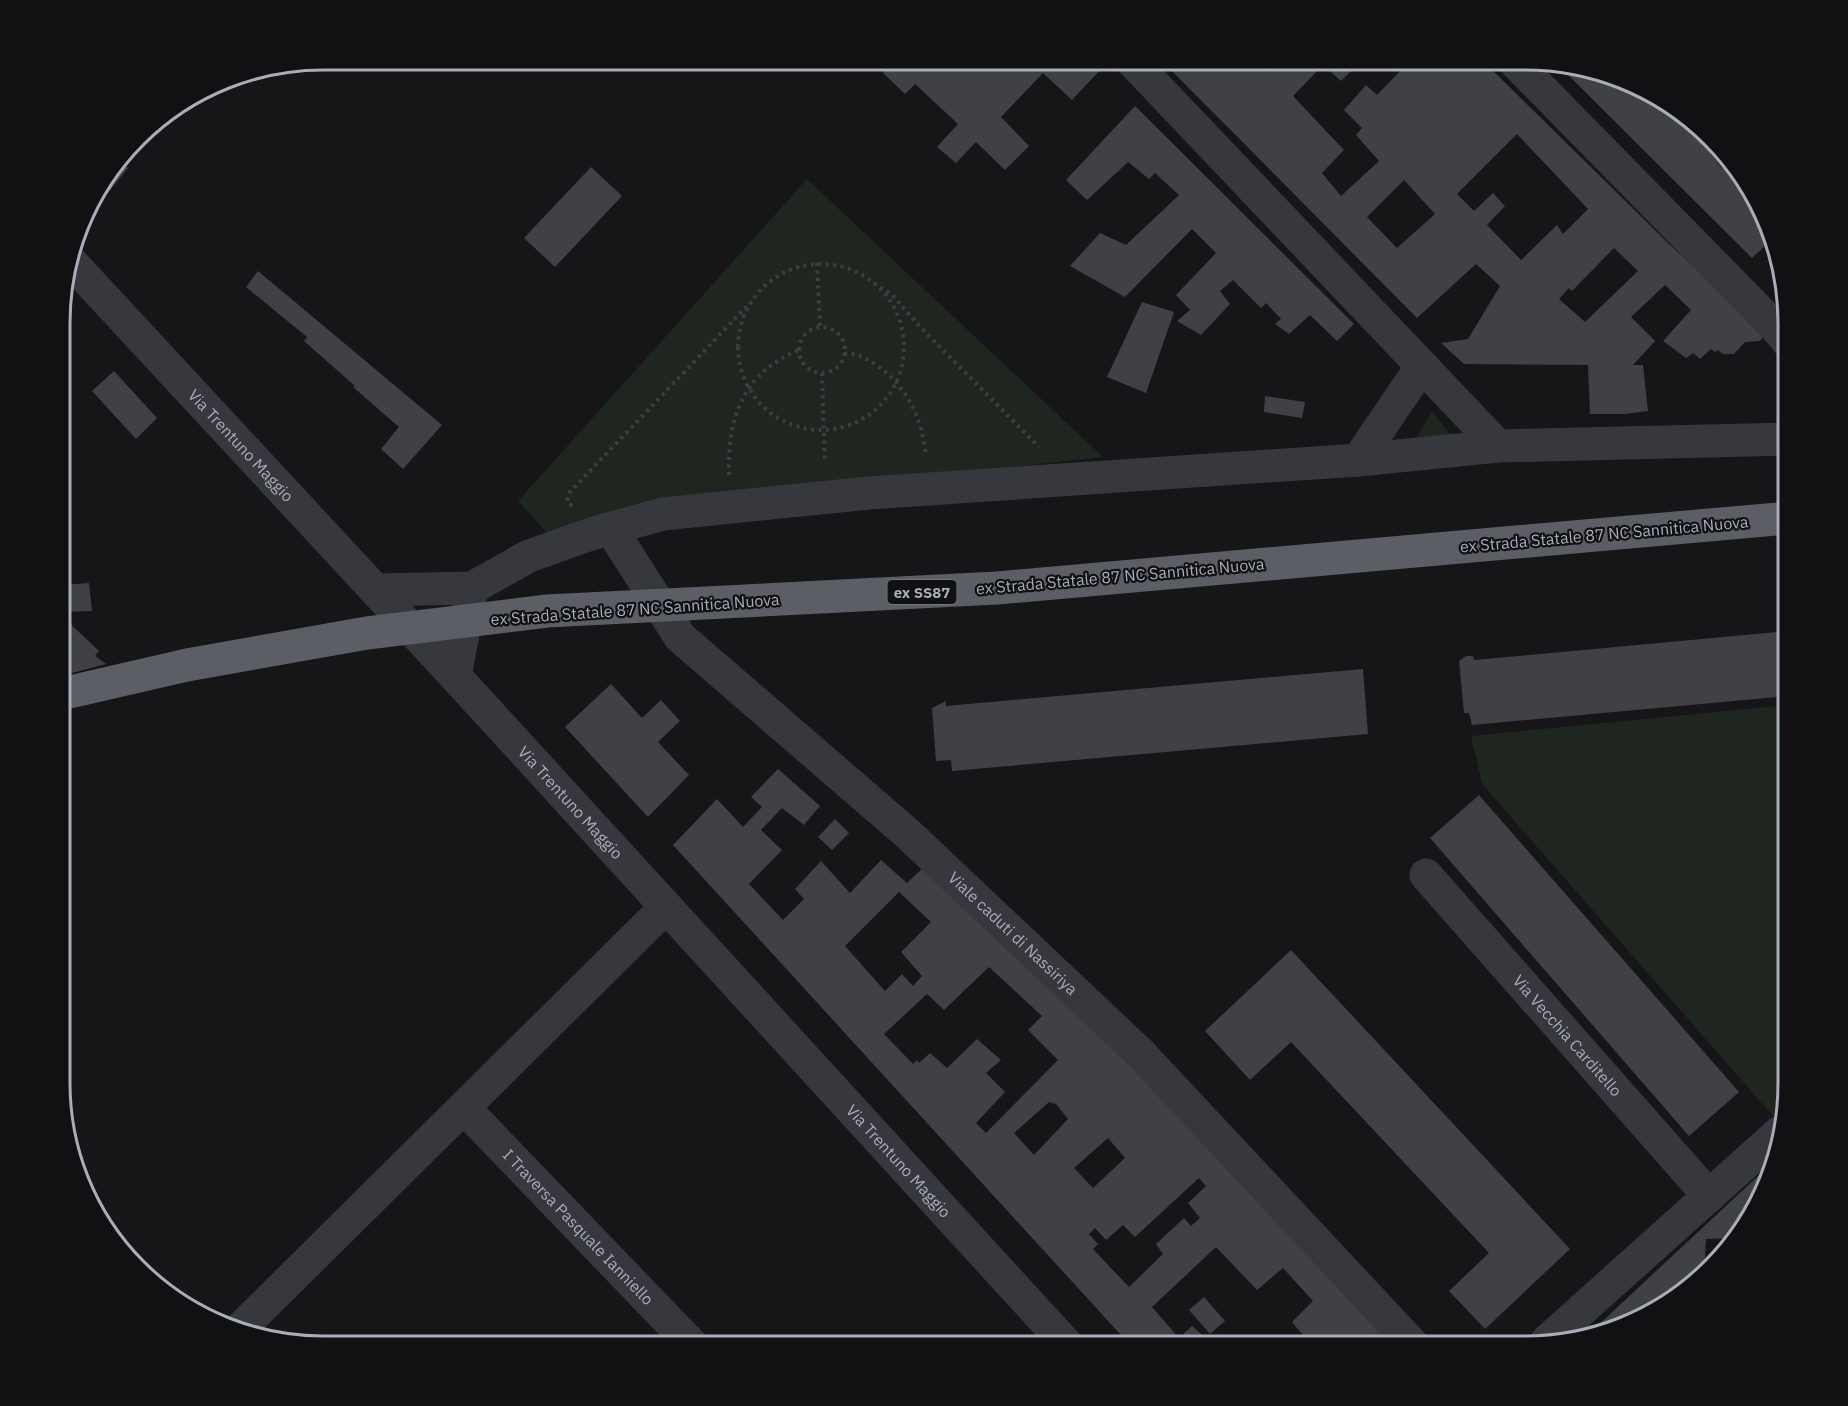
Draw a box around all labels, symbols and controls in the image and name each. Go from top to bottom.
street label: Via Trentuno Maggio [184,385,298,506]
street label: ex Strada Statale 87 NC Sannitica Nuova [1459,511,1749,557]
street label: ex Strada Statale 87 NC Sannitica Nuova [975,553,1265,599]
road number: ex SS87 [888,580,956,604]
street label: ex Strada Statale 87 NC Sannitica Nuova [490,589,780,629]
street label: Via Trentuno Maggio [514,742,627,863]
street label: Viale caduti di Nassiriya [944,867,1082,999]
street label: Via Vecchia Carditello [1509,971,1626,1100]
street label: Via Trentuno Maggio [842,1100,955,1222]
street label: I Traversa Pasquale Ianniello [499,1145,658,1309]

